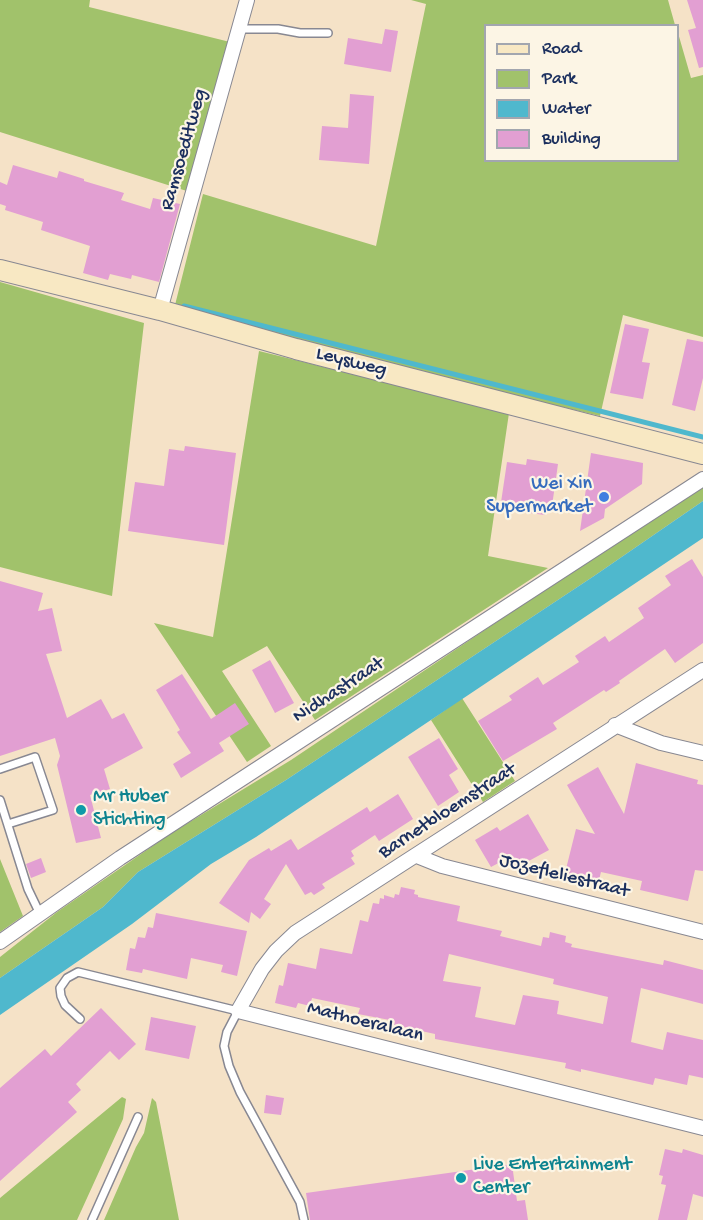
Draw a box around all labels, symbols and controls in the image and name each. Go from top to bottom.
legend [484,24,679,162]
text: Road [542,39,581,60]
text: Park [542,69,576,90]
street label: Ramsoeditweg [156,86,214,214]
text: Water [542,99,590,120]
text: Building [542,129,601,150]
street label: Leysweg [313,343,389,383]
place label: Wei Xin Supermarket [486,473,592,520]
marker: Wei Xin Supermarket [597,490,611,504]
street label: Nidhastraat [289,653,389,729]
street label: Barnetbloemstraat [375,759,521,865]
place label: Mr Huber Stichting [93,786,167,833]
marker: Mr Huber Stichting [74,803,88,817]
street label: Jozefleliestraat [497,849,631,905]
street label: Mathoeralaan [304,997,426,1049]
place label: Live Entertainment Center [473,1154,631,1201]
marker: Live Entertainment Center [454,1171,468,1185]

